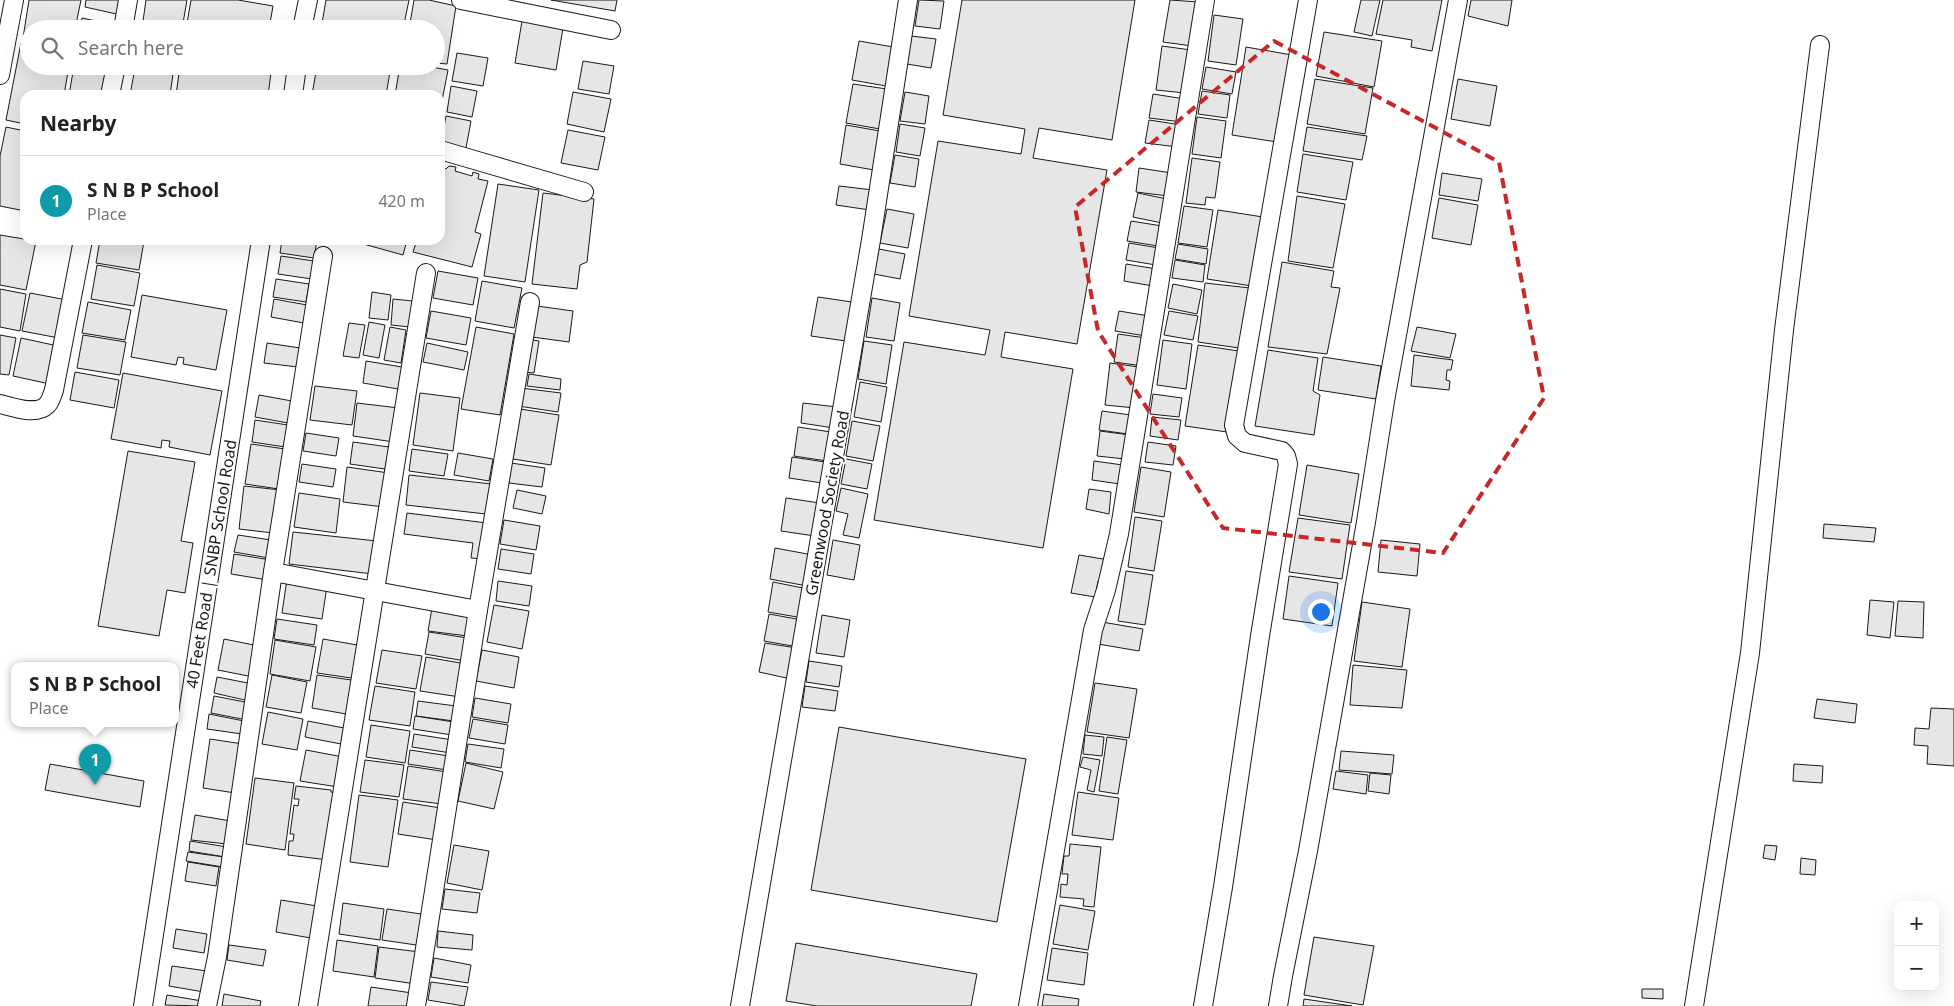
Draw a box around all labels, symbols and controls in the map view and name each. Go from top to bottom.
search box [20,20,445,75]
icon: search [38,34,66,62]
text: Search here [78,35,184,61]
text: Nearby [40,109,116,137]
text: S N B P School [87,177,219,203]
text: 1 [51,190,61,212]
text: 420 m [378,190,425,212]
text: Place [87,203,127,225]
street label: Greenwood Society Road [800,409,854,597]
street label: 40 Feet Road | SNBP School Road [180,438,242,690]
your location [1308,599,1334,625]
popup [11,662,179,727]
text: S N B P School [29,671,161,697]
text: Place [29,697,68,719]
pin: 1 [79,744,111,785]
map controls [1894,901,1939,991]
button: + [1894,901,1939,946]
button: − [1894,946,1939,991]

